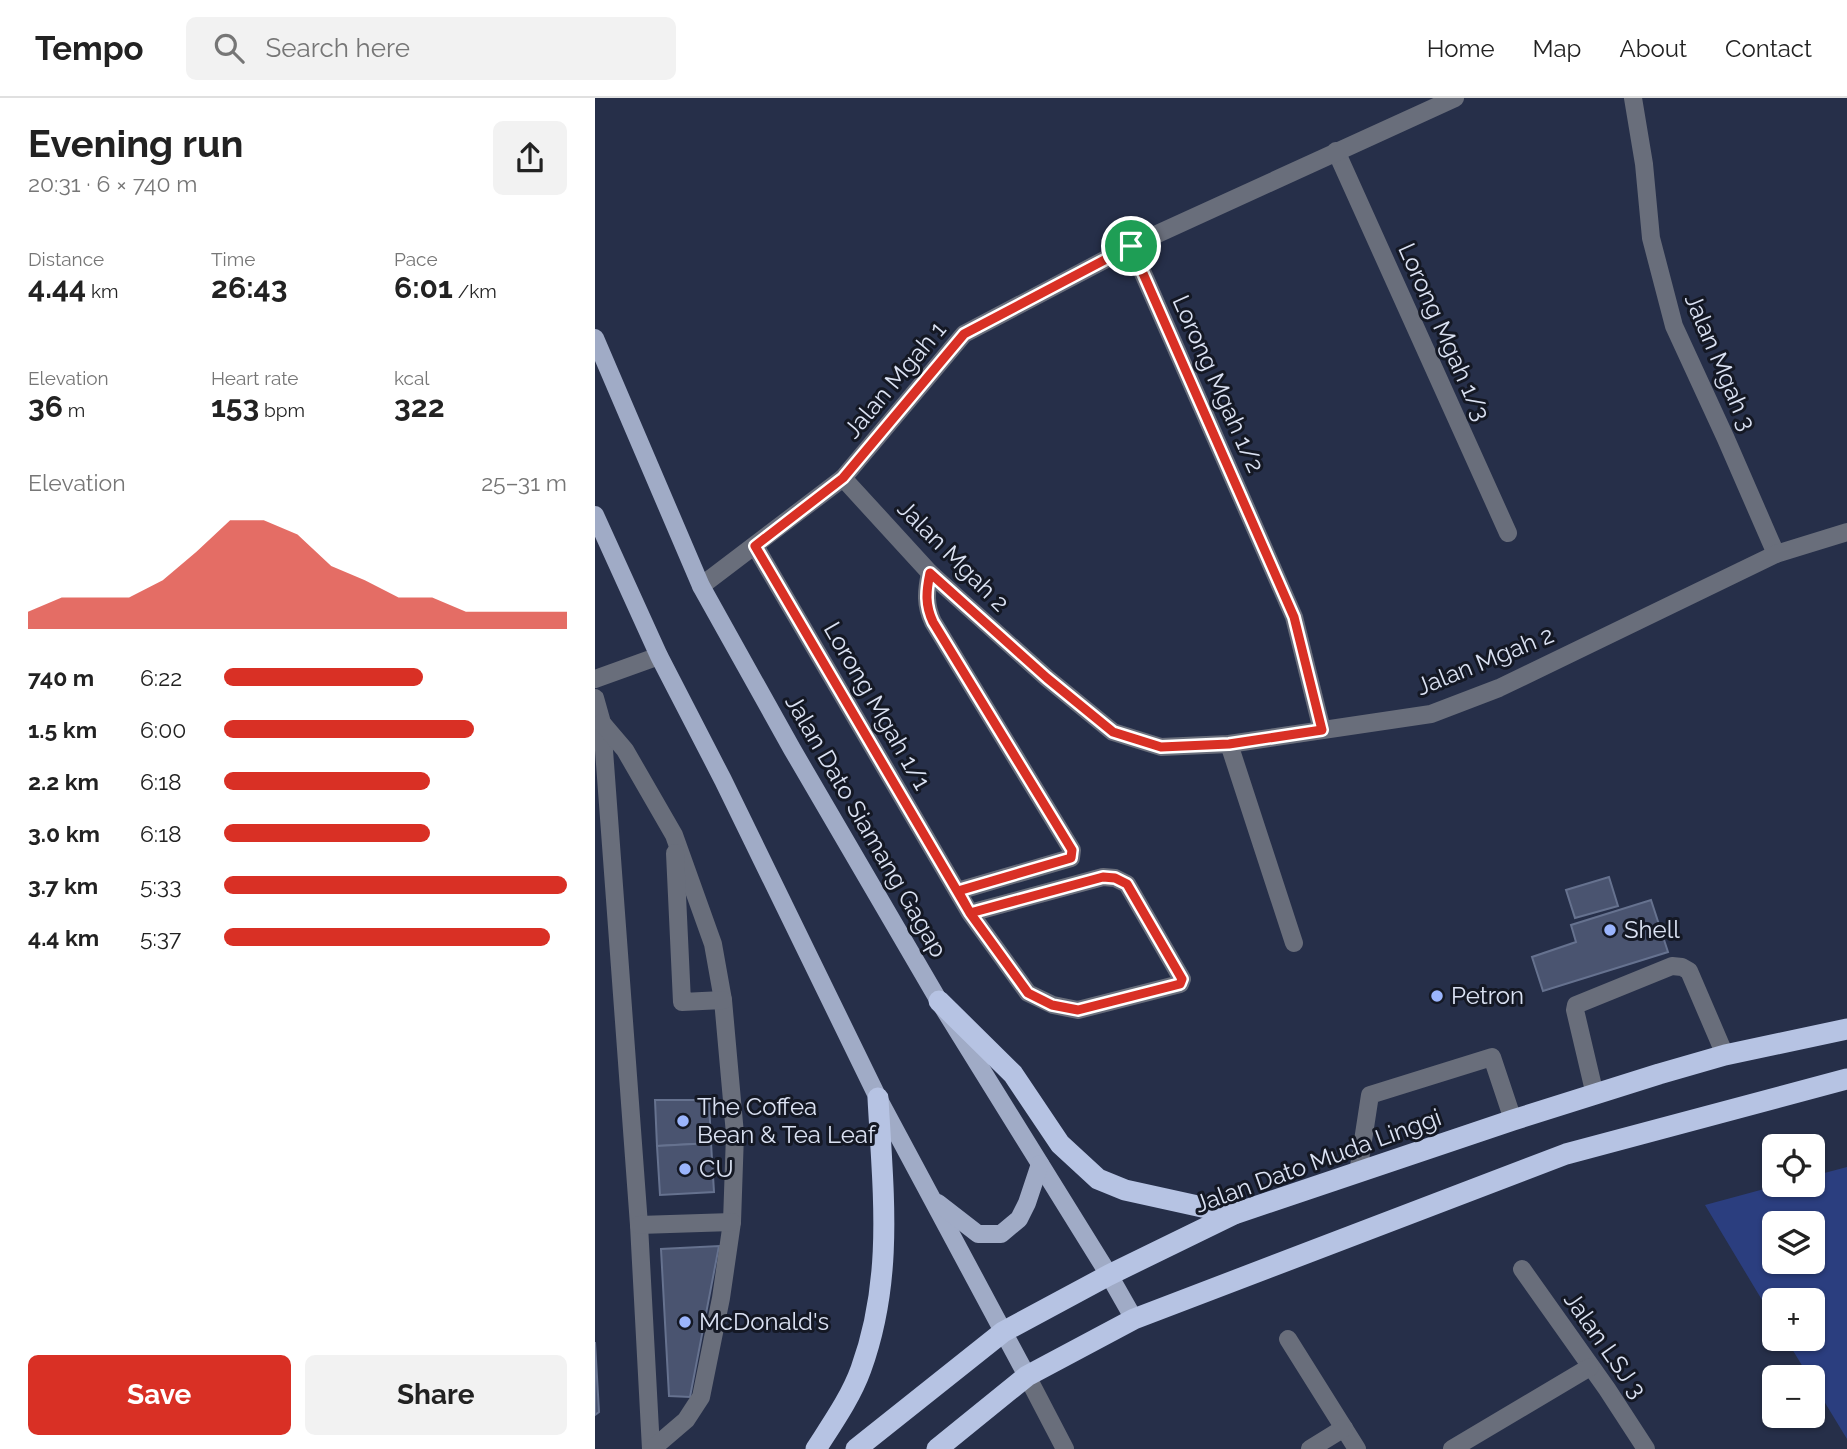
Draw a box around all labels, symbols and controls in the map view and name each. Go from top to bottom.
search box [186,17,676,80]
text: Tempo [35,29,144,68]
icon: search [210,29,248,67]
text: Search here [266,33,410,63]
text: Home [1427,34,1495,63]
text: Map [1533,34,1581,63]
text: About [1619,34,1687,63]
text: Contact [1725,34,1812,63]
text: Evening run [28,121,243,166]
button: share [493,121,567,195]
text: 20:31 · 6 × 740 m [28,170,197,197]
pin [1101,216,1161,276]
icon: arrive [1112,227,1150,265]
street label: Lorong Mgah 1/3 [1392,239,1497,425]
text: Distance [28,248,104,270]
text: Time [211,248,255,270]
text: Pace [394,248,438,270]
text: 4.44 [28,270,86,305]
text: 26:43 [211,270,287,305]
text: 6:01 [394,270,453,305]
text: km [86,280,119,302]
text: /km [453,280,497,302]
street label: Jalan Mgah 3 [1679,289,1762,435]
street label: Lorong Mgah 1/2 [1166,291,1271,477]
street label: Jalan Mgah 1 [837,315,952,444]
text: Elevation [28,367,109,389]
text: Heart rate [211,367,299,389]
text: kcal [394,367,430,389]
text: 36 [28,389,63,424]
text: 153 [211,389,259,424]
text: 322 [394,389,445,424]
text: m [63,399,85,421]
text: bpm [259,399,305,421]
text: Elevation [28,469,126,496]
text: 25–31 m [481,469,567,496]
street label: Jalan Mgah 2 [892,494,1015,617]
street label: Lorong Mgah 1/1 [818,617,937,795]
street label: Jalan Mgah 2 [1412,620,1558,701]
text: 740 m [28,664,94,691]
text: 6:22 [140,664,182,691]
street label: Jalan Dato Siamang Gagap [779,689,954,962]
text: 1.5 km [28,716,97,743]
text: 6:00 [140,716,186,743]
text: 2.2 km [28,768,99,795]
text: 6:18 [140,768,182,795]
text: 3.0 km [28,820,100,847]
text: 6:18 [140,820,182,847]
text: 3.7 km [28,872,98,899]
text: 5:33 [140,872,181,899]
place label: Shell [1624,915,1680,944]
marker: Shell [1602,922,1618,938]
text: 4.4 km [28,924,99,951]
text: 5:37 [140,924,181,951]
place label: Petron [1451,981,1524,1010]
marker: Petron [1429,988,1445,1004]
place label: The Coffea Bean & Tea Leaf [697,1092,877,1149]
street label: Jalan Dato Muda Linggi [1191,1102,1445,1219]
marker: The Coffea Bean & Tea Leaf [675,1113,691,1129]
map controls [1762,1134,1825,1428]
button: locate [1762,1134,1825,1197]
place label: CU [699,1154,734,1183]
marker: CU [677,1161,693,1177]
button: layers [1762,1211,1825,1274]
street label: Jalan LSJ 3 [1558,1286,1653,1403]
button: + [1762,1288,1825,1351]
place label: McDonald's [699,1307,829,1336]
marker: McDonald's [677,1314,693,1330]
button: Save [28,1355,291,1435]
button: Share [305,1355,567,1435]
button: − [1762,1365,1825,1428]

